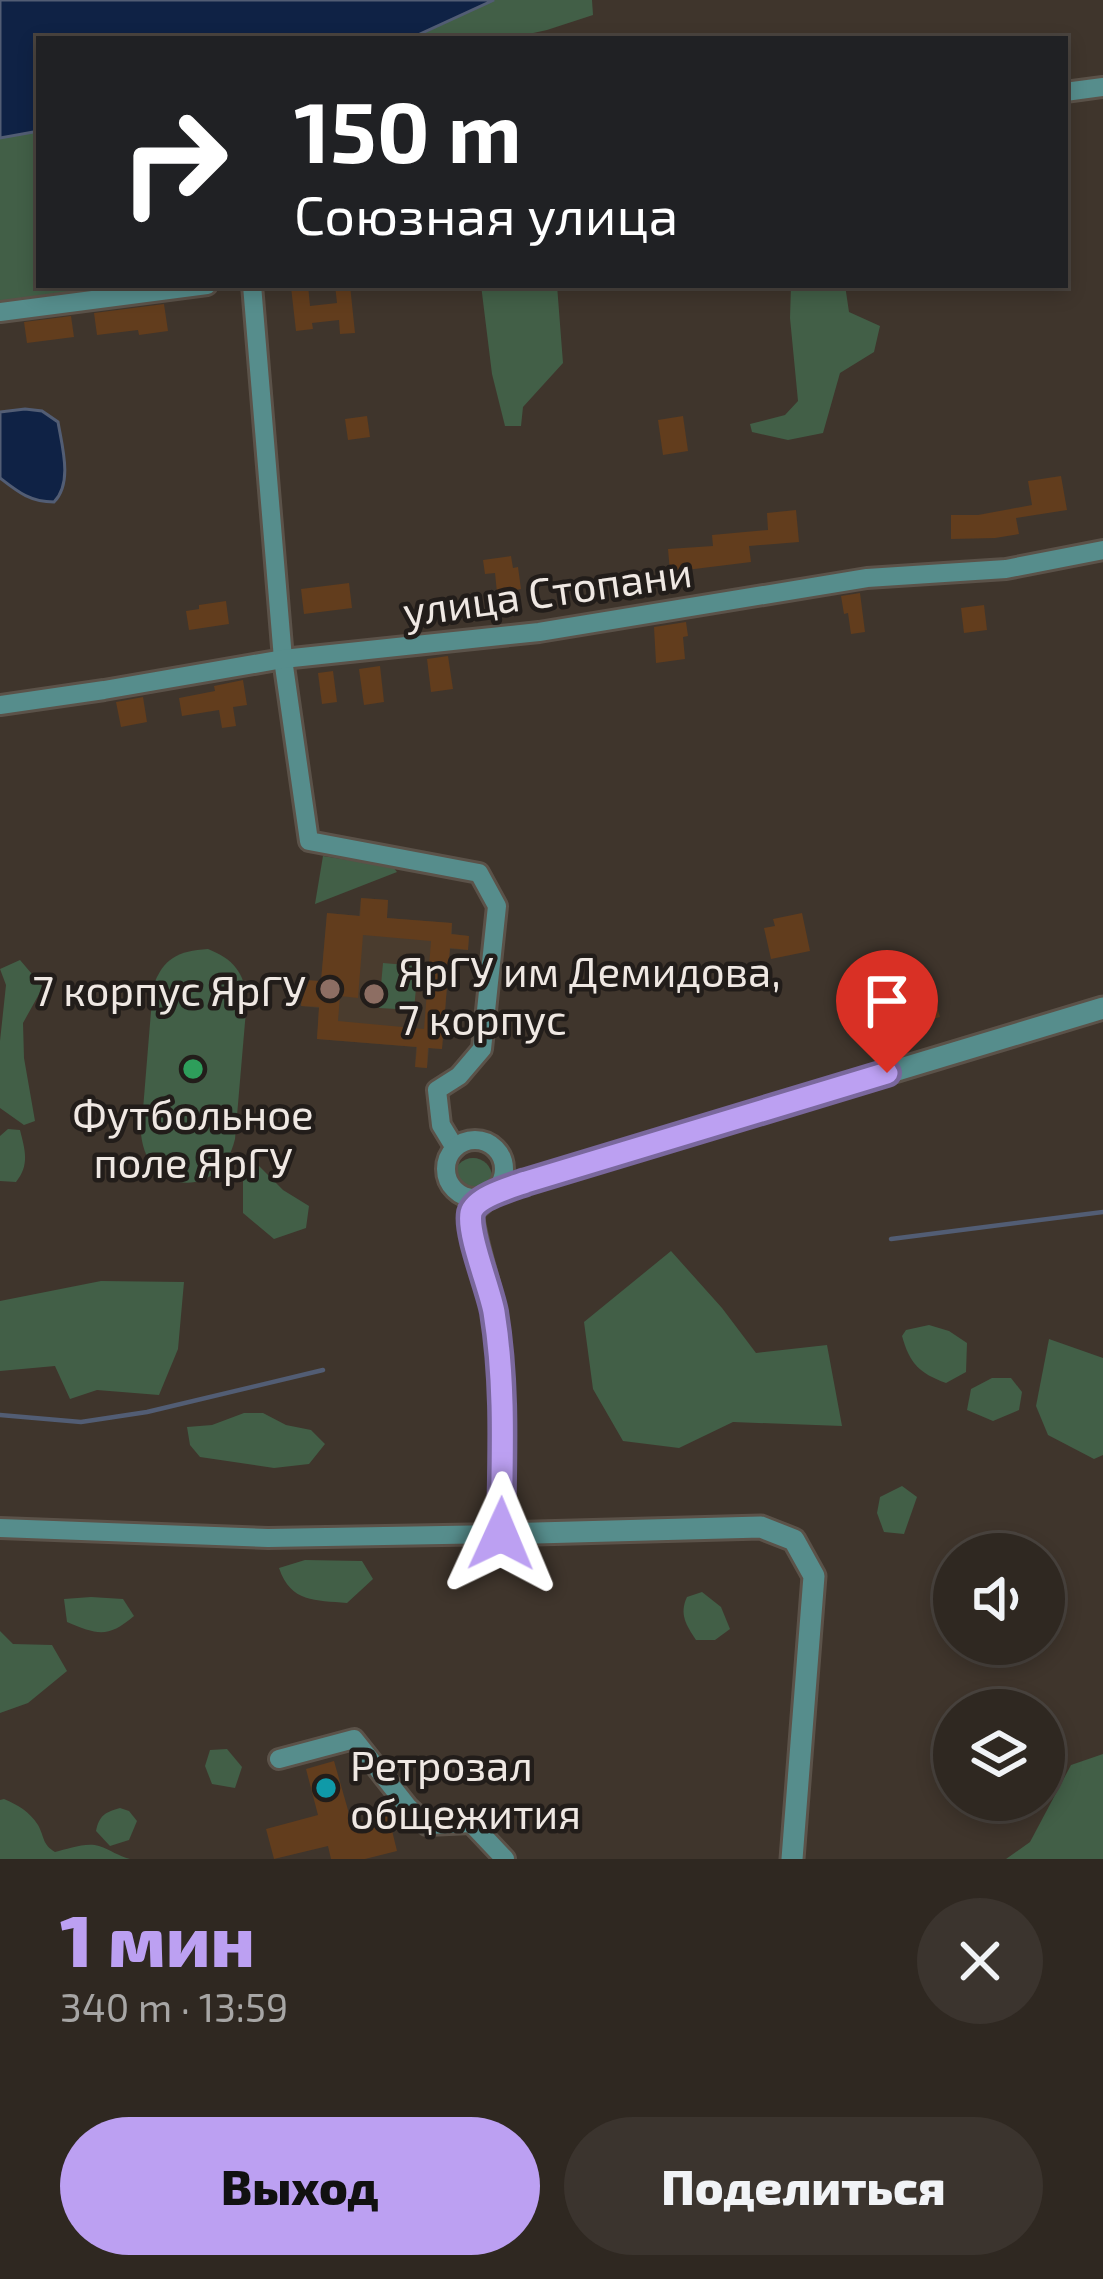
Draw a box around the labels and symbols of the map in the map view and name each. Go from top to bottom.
street label: улица Стопани [399,545,695,636]
place label: ЯрГУ им Демидова, 7 корпус [398,945,781,1044]
pin [836,950,938,1073]
place label: 7 корпус ЯрГУ [32,964,306,1015]
marker: 7 корпус ЯрГУ [317,976,343,1002]
marker: ЯрГУ им Демидова, 7 корпус [361,981,387,1007]
marker: Футбольное поле ЯрГУ [180,1056,206,1082]
place label: Футбольное поле ЯрГУ [72,1088,314,1186]
position arrow [438,1471,564,1597]
place label: Ретрозал общежития [350,1739,581,1837]
marker: Ретрозал общежития [313,1775,339,1801]

